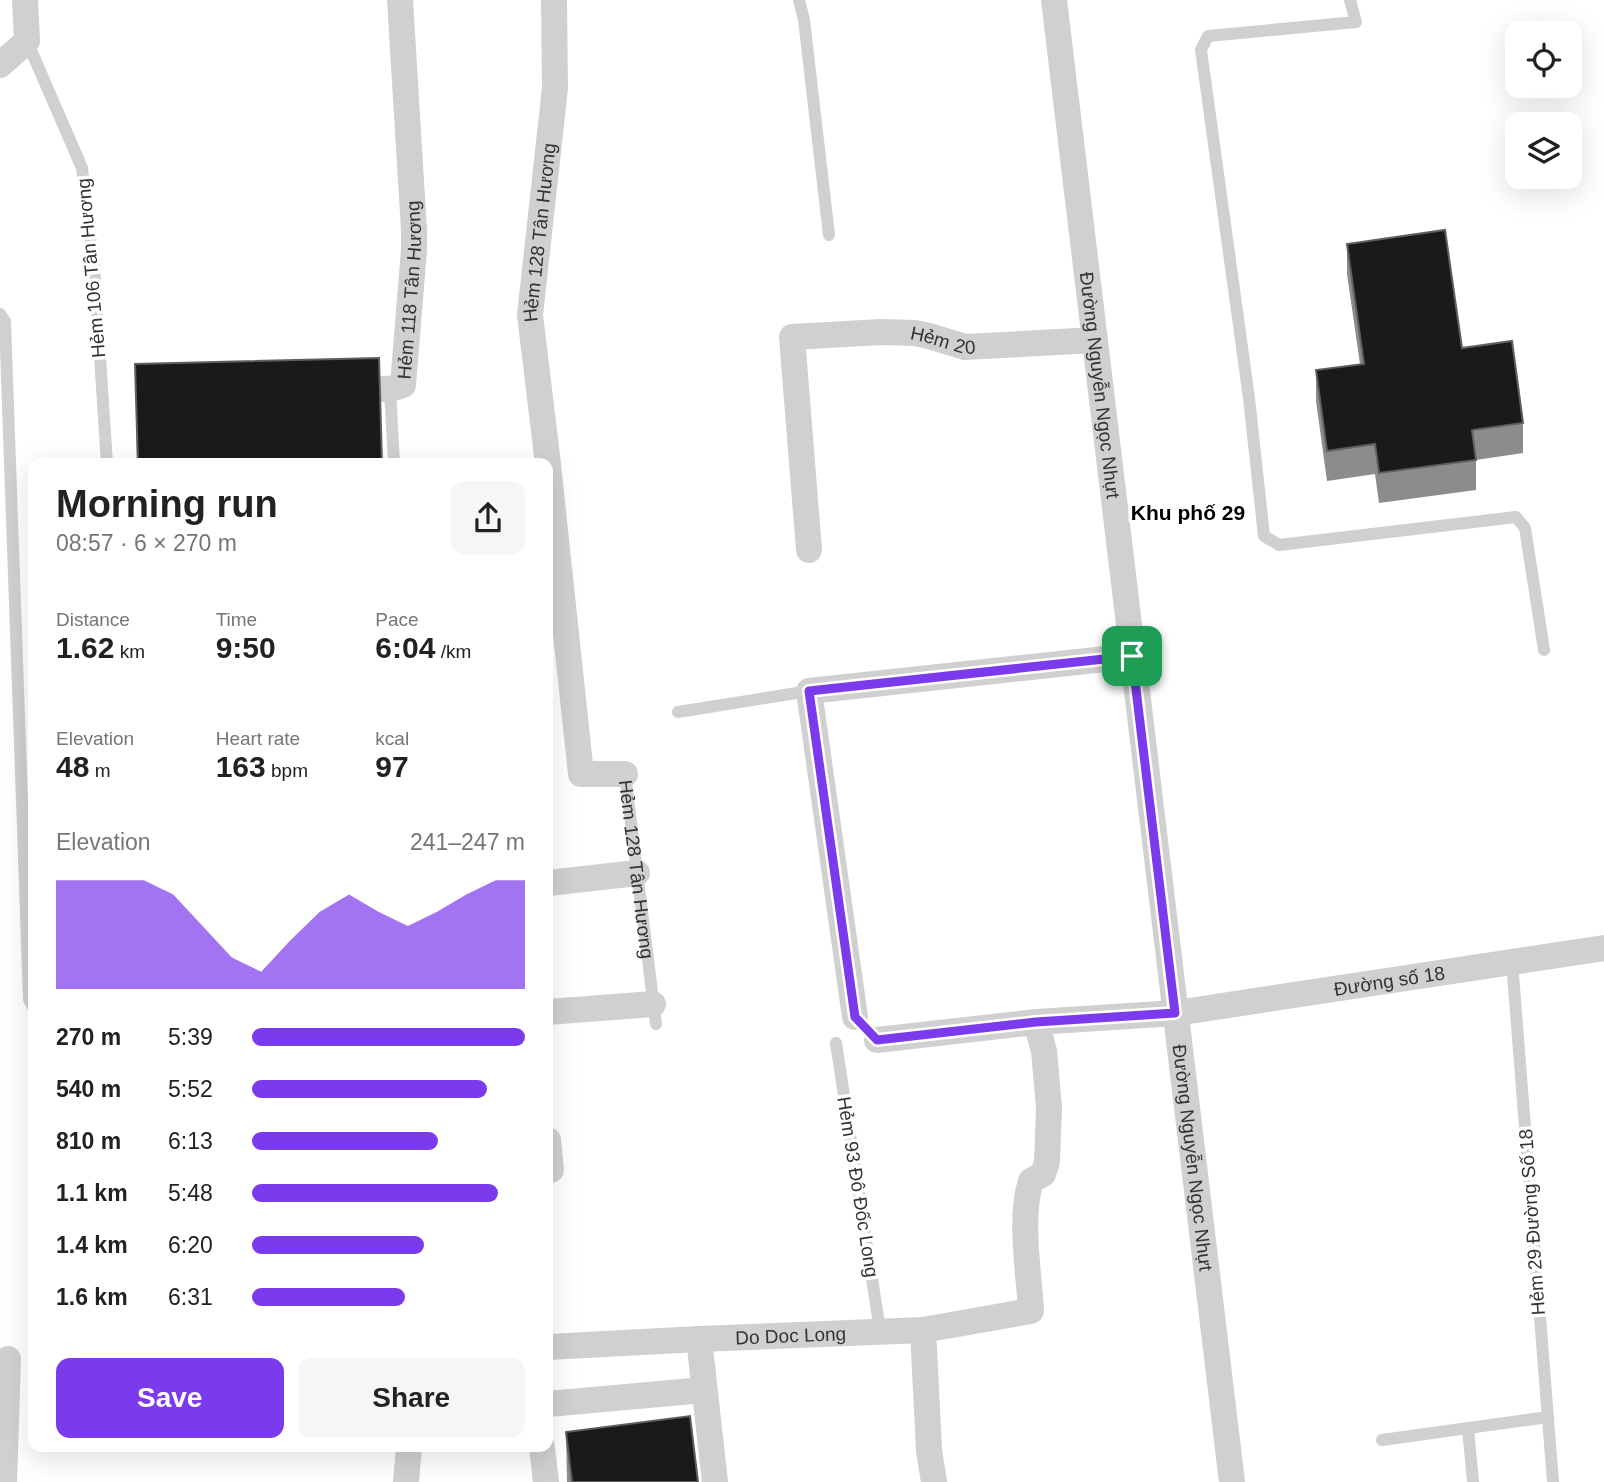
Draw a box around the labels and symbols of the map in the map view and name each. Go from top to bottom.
street label: Hẻm 128 Tân Hương [519,142,559,323]
street label: Hẻm 106 Tân Hương [73,177,109,359]
street label: Hẻm 118 Tân Hương [393,200,425,380]
street label: Đường Nguyễn Ngọc Nhựt [1076,271,1124,500]
street label: Hẻm 20 [909,322,976,357]
district label: Khu phố 29 [1131,501,1245,524]
pin [1102,626,1162,686]
street label: Hẻm 128 Tân Hương [615,779,658,960]
street label: Đường số 18 [1332,962,1446,999]
street label: Đường Nguyễn Ngọc Nhựt [1169,1043,1217,1273]
street label: Hẻm 93 Đô Đốc Long [833,1095,883,1279]
street label: Hẻm 29 Đường Số 18 [1515,1128,1549,1316]
street label: Do Doc Long [735,1323,847,1348]

